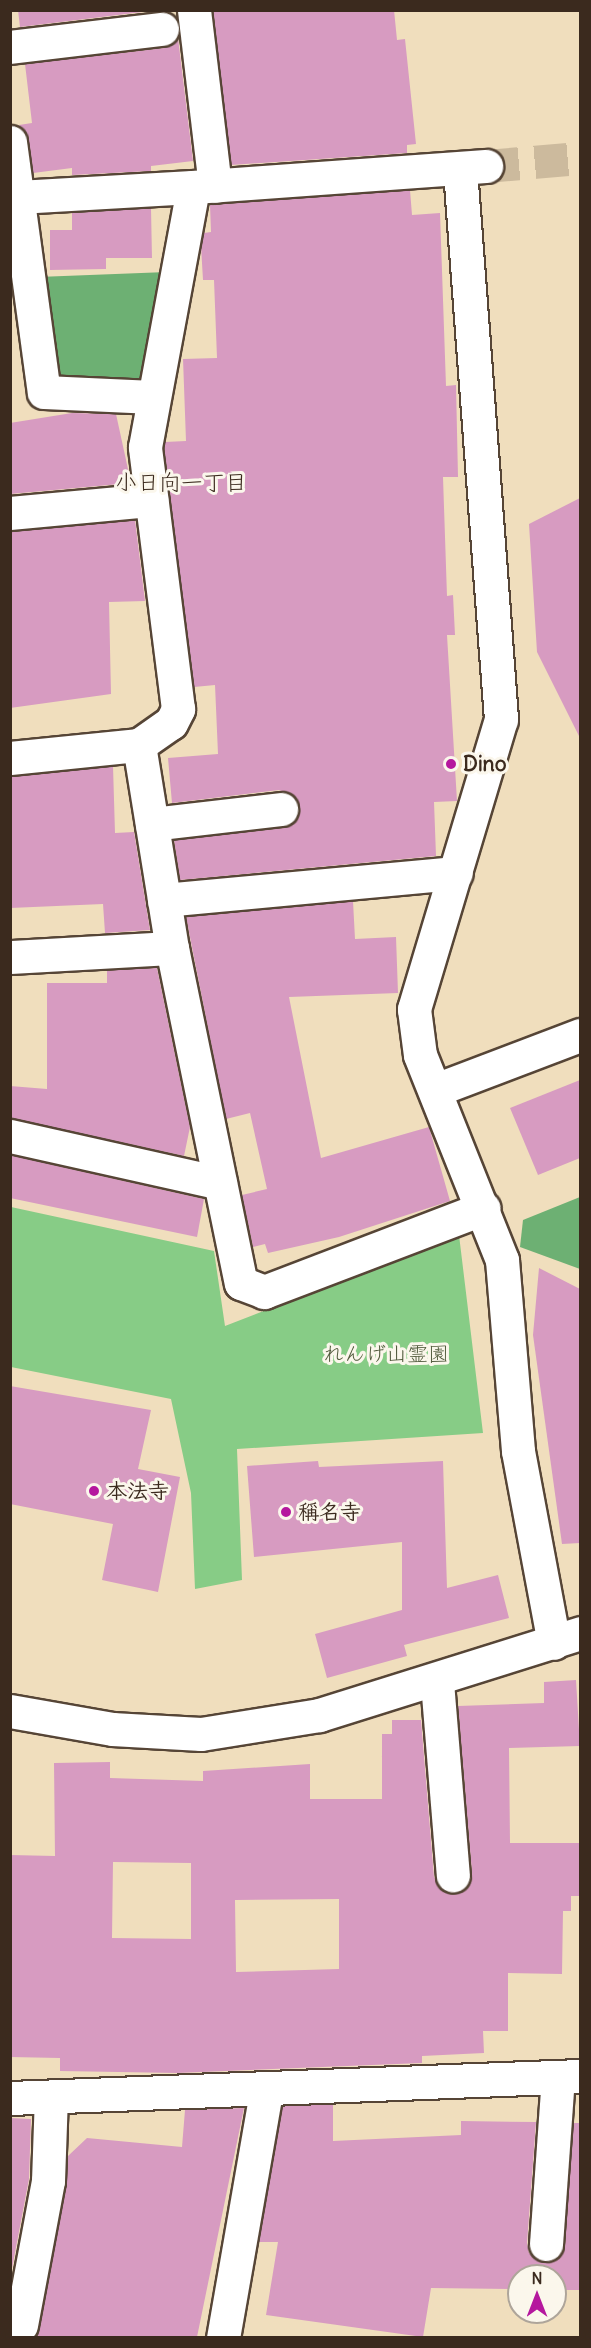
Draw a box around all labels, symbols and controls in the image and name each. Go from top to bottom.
district label: 小日向一丁目 [115,470,247,496]
place label: Dino [463,751,507,777]
marker: Dino [444,757,458,771]
park label: れんげ山霊園 [323,1341,449,1367]
place label: 本法寺 [106,1478,169,1504]
marker: 本法寺 [87,1484,101,1498]
place label: 稱名寺 [298,1499,361,1525]
marker: 稱名寺 [279,1505,293,1519]
north arrow [507,2264,567,2324]
text: N [531,2268,543,2288]

